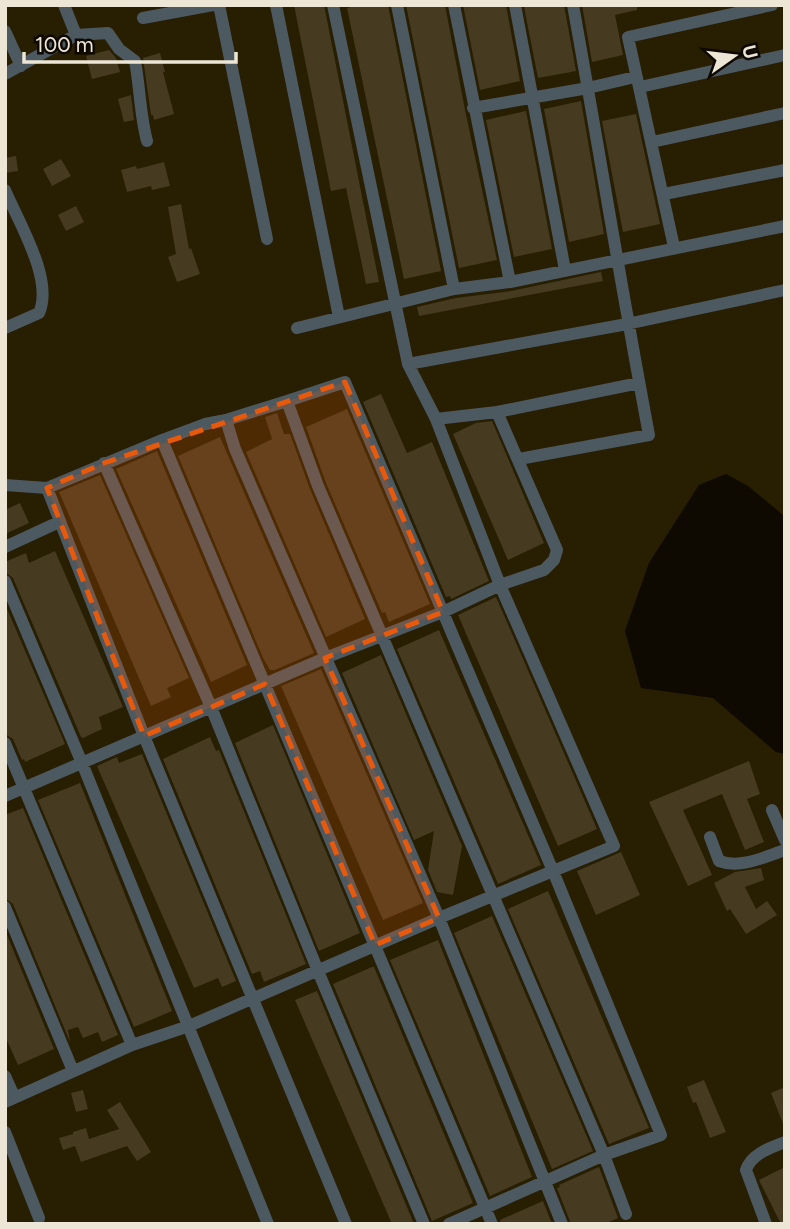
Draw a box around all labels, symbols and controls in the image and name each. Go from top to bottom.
scale bar [24,21,236,65]
north arrow [699,21,769,91]
text: 100 m [35,32,94,57]
text: U [737,43,763,61]

